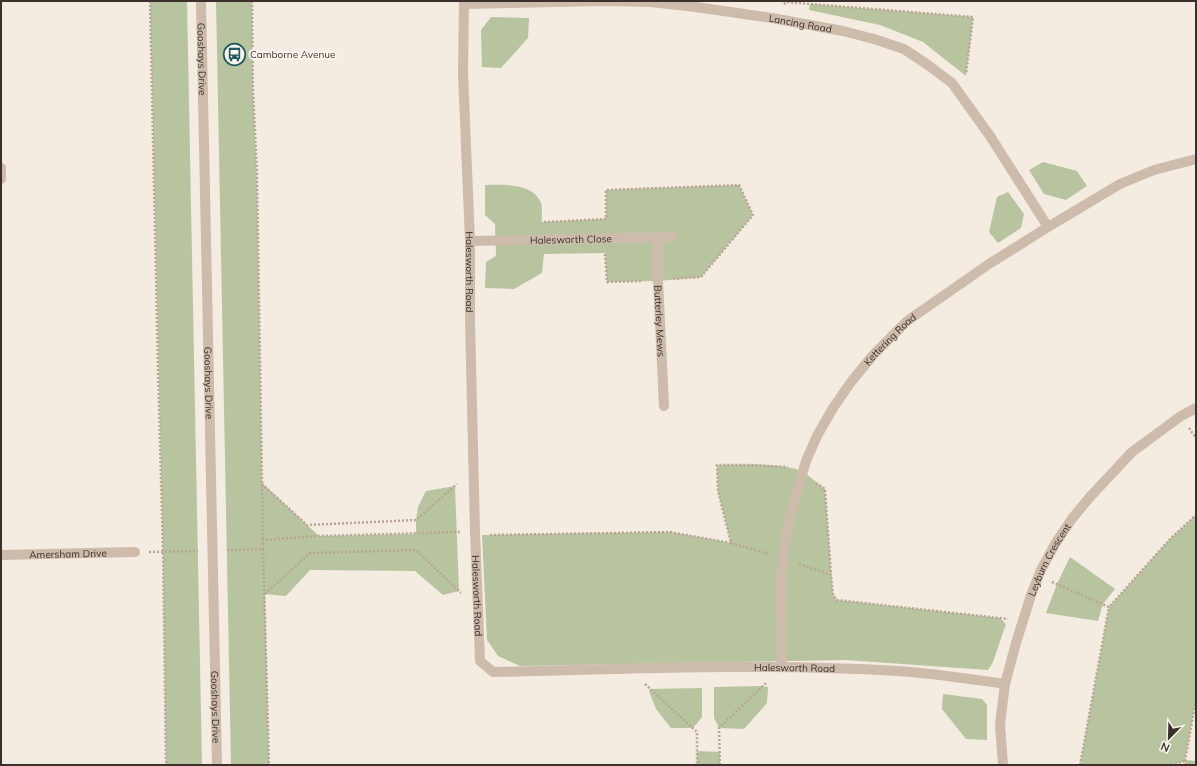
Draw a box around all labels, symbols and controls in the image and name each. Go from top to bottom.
street label: Lancing Road [768,11,833,35]
street label: Gooshays Drive [195,23,209,95]
bus stop icon: Camborne Avenue [221,41,247,67]
place label: Camborne Avenue [250,48,336,61]
street label: Halesworth Road [463,231,477,312]
street label: Halesworth Close [530,232,612,246]
street label: Butterley Mews [652,285,668,357]
street label: Kettering Road [861,310,918,368]
street label: Gooshays Drive [202,346,216,419]
street label: Leyburn Crescent [1025,520,1074,598]
street label: Amersham Drive [29,546,107,561]
street label: Halesworth Road [469,555,486,637]
street label: Halesworth Road [754,661,835,675]
street label: Gooshays Drive [209,670,223,743]
north arrow [1149,718,1189,758]
text: N [1159,739,1172,755]

